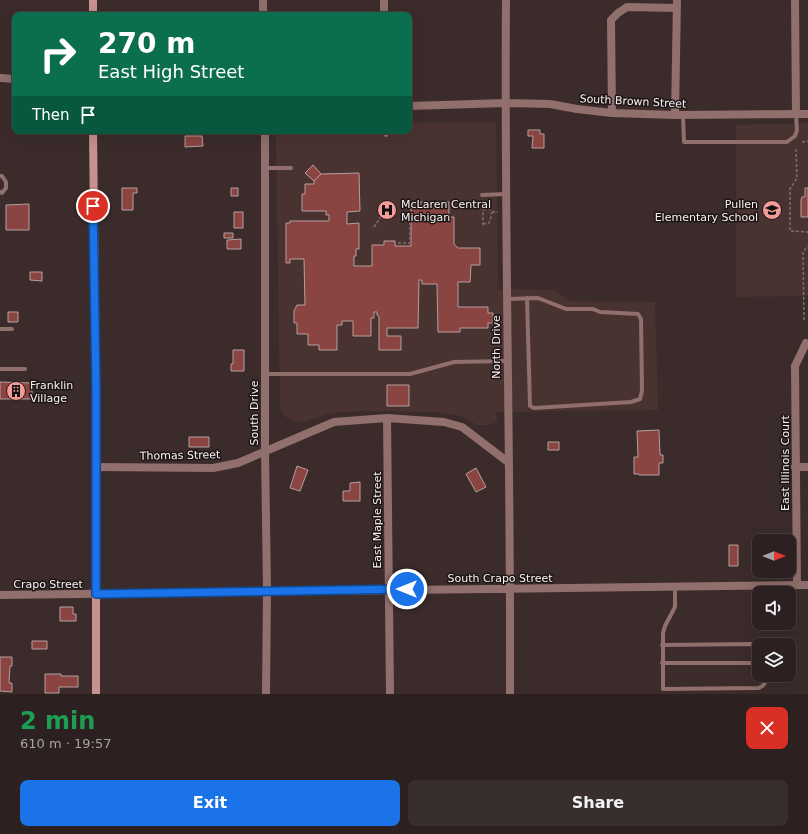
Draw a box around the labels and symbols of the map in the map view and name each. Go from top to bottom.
street label: South Brown Street [579,92,687,111]
pin [76,189,110,223]
place label: McLaren Central Michigan [401,198,491,224]
place label: Pullen Elementary School [655,198,758,224]
hospital icon: McLaren Central Michigan [376,199,398,221]
school or university icon: Pullen Elementary School [761,199,783,221]
street label: North Drive [490,315,503,379]
place label: Franklin Village [30,379,73,405]
building icon: Franklin Village [5,380,27,402]
street label: South Drive [248,380,261,445]
street label: East Illinois Court [779,414,792,511]
street label: Thomas Street [139,448,221,463]
street label: East Maple Street [371,471,384,569]
north arrow [752,534,796,578]
position arrow [386,568,428,610]
street label: South Crapo Street [447,572,553,585]
street label: Crapo Street [13,578,83,591]

